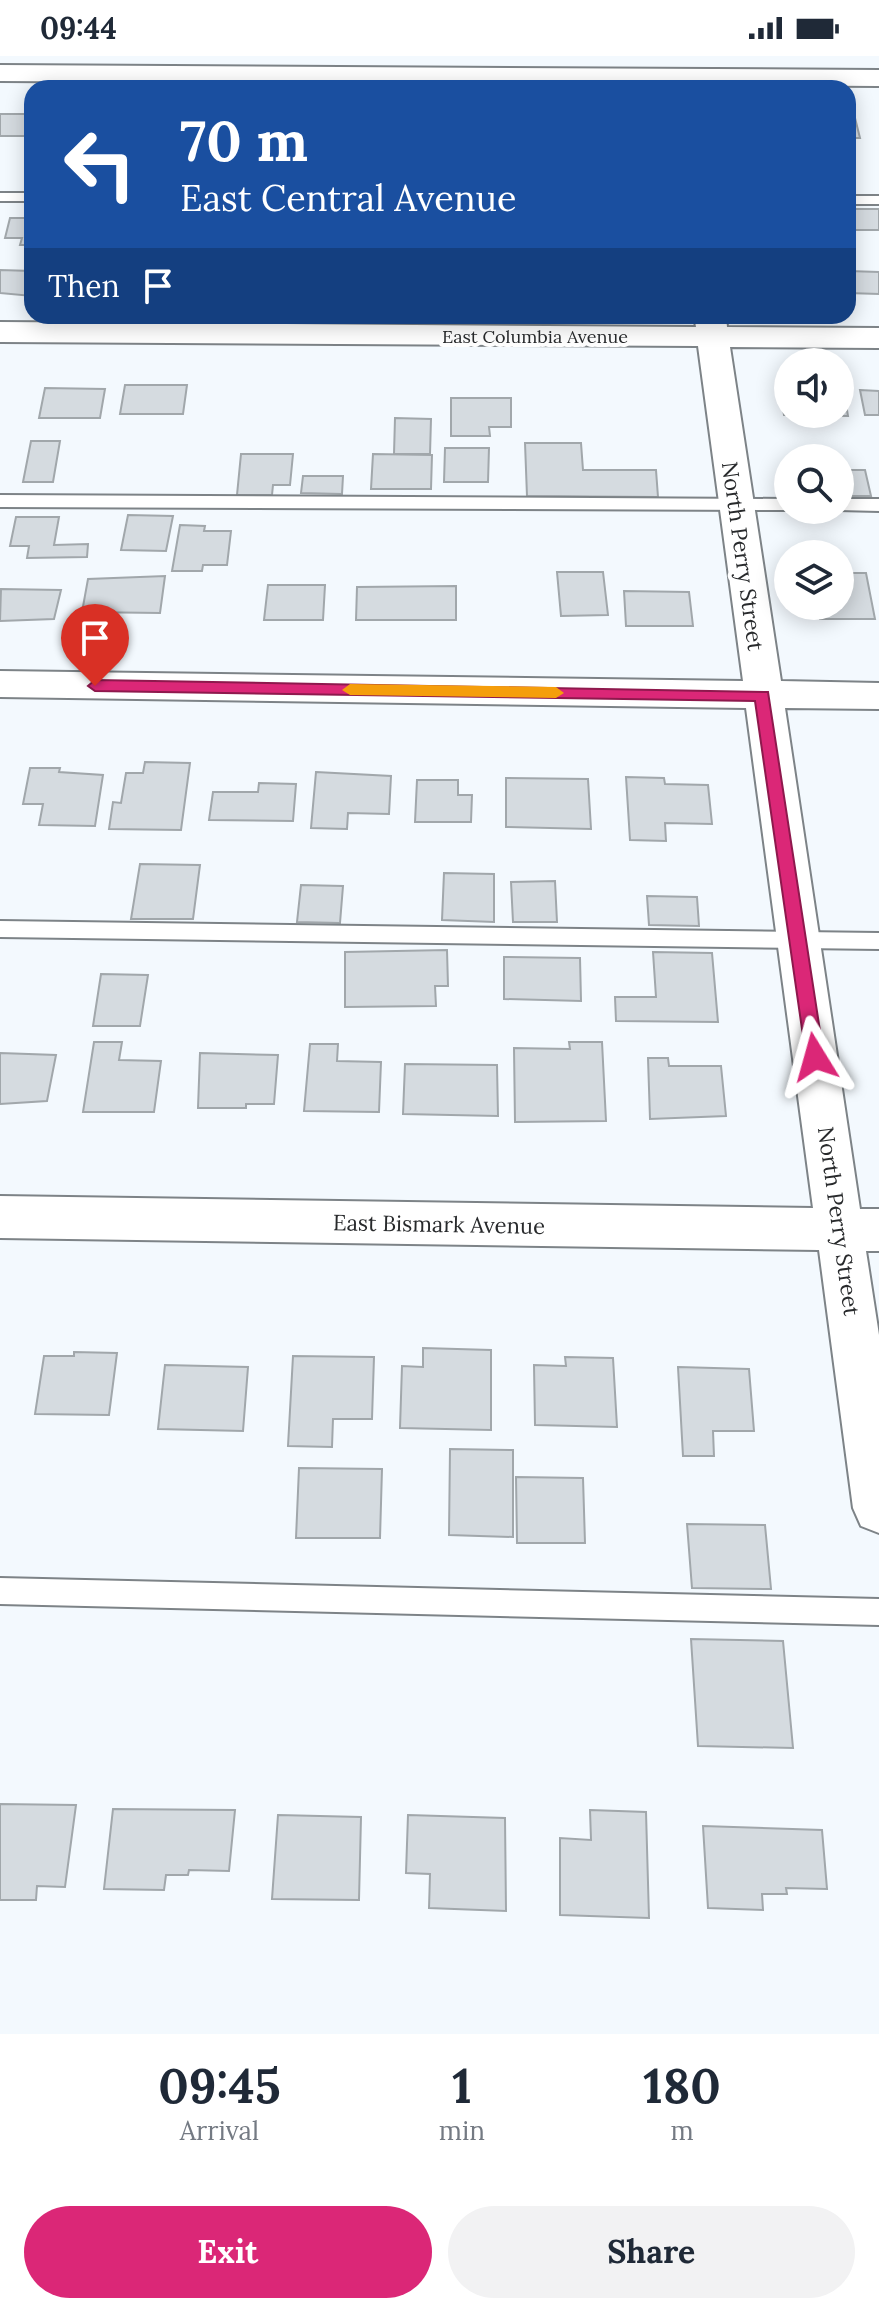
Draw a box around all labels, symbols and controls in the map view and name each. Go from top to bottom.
text: 09:44 [40,9,117,47]
text: 70 m [180,105,308,176]
icon: left [48,112,152,216]
text: East Central Avenue [180,175,517,221]
icon: arrive [136,264,180,308]
text: Then [48,267,120,305]
street label: East Columbia Avenue [442,325,628,348]
map controls [774,348,854,620]
button: sound [774,348,854,428]
button: search [774,444,854,524]
street label: North Perry Street [716,460,770,653]
button: layers [774,540,854,620]
pin [61,604,129,686]
icon: arrive [73,616,117,660]
position arrow [773,1015,857,1099]
street label: North Perry Street [812,1125,866,1318]
street label: East Bismark Avenue [333,1208,545,1240]
text: 09:45 [158,2055,281,2116]
text: 1 [452,2055,472,2116]
text: 180 [643,2055,721,2116]
text: Arrival [180,2114,259,2147]
text: min [439,2114,485,2147]
text: m [670,2114,694,2147]
button: Exit [24,2206,432,2298]
button: Share [448,2206,855,2298]

